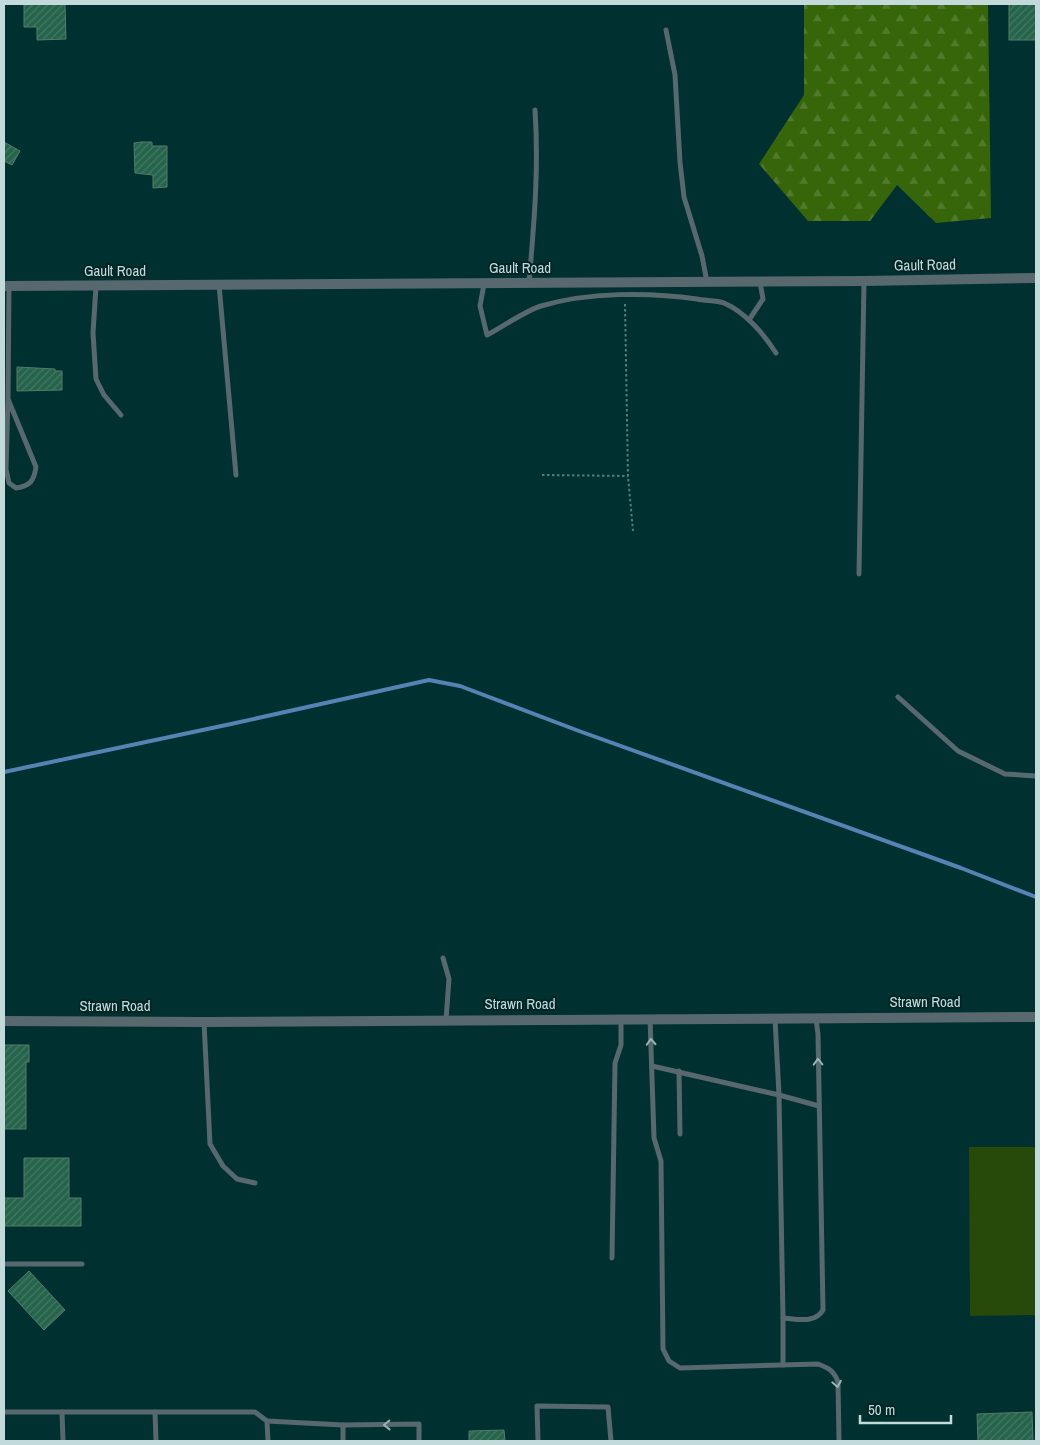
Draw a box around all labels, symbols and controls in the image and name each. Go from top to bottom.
street label: Gault Road [894,253,956,276]
street label: Gault Road [489,257,551,278]
street label: Gault Road [84,260,146,281]
street label: Strawn Road [889,991,961,1012]
street label: Strawn Road [484,993,556,1014]
street label: Strawn Road [79,995,151,1016]
one-way arrow [646,1038,657,1046]
one-way arrow [813,1058,823,1066]
one-way arrow [832,1380,842,1389]
scale bar [860,1392,951,1424]
text: 50 m [868,1399,895,1420]
one-way arrow [383,1419,391,1430]

